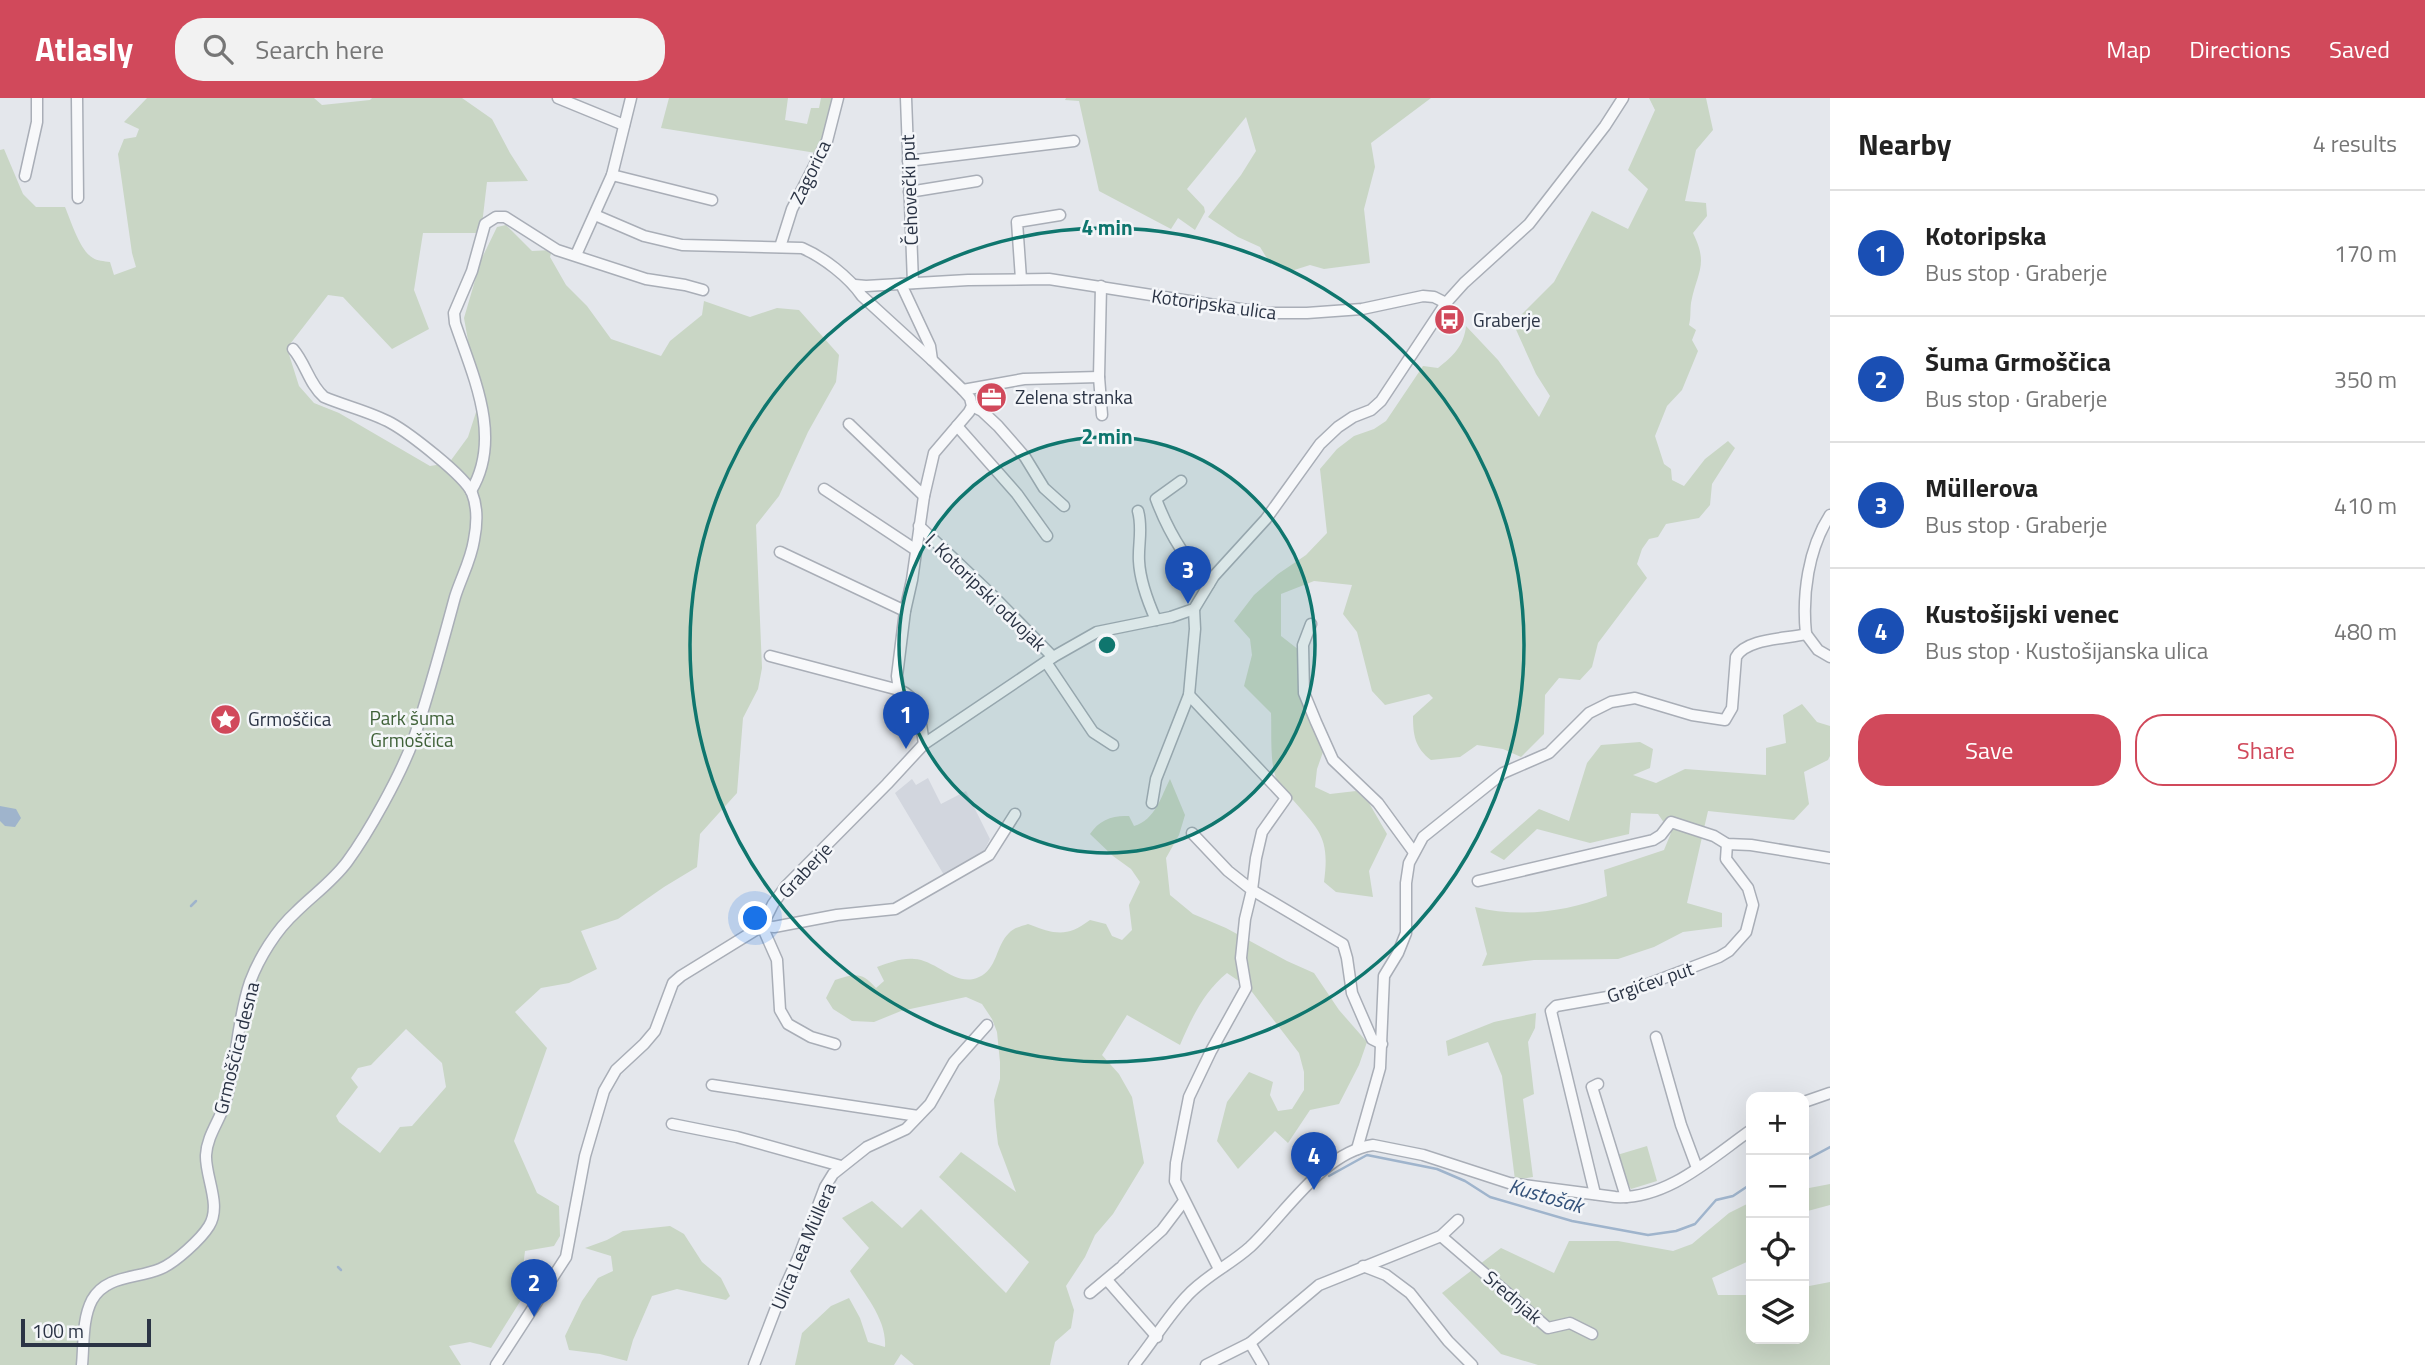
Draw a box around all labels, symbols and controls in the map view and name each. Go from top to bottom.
search box [175,18,665,81]
text: Atlasly [35,24,133,74]
icon: search [199,30,237,68]
text: Search here [255,30,384,69]
text: Map [2106,31,2151,67]
text: Directions [2189,31,2291,67]
text: Saved [2329,31,2390,67]
text: Nearby [1858,121,1951,167]
text: 4 results [2313,126,2397,161]
street label: Zagorica [782,134,838,209]
street label: Čehovečki put [892,134,925,246]
text: 4 min [1081,211,1133,243]
text: Kotoripska [1925,216,2047,255]
text: 1 [1875,236,1887,271]
text: 170 m [2334,236,2397,271]
text: Bus stop · Graberje [1925,255,2107,290]
street label: Kotoripska ulica [1150,280,1279,327]
bus stop icon: Graberje [1433,303,1467,337]
place label: Graberje [1473,305,1541,334]
text: Šuma Grmoščica [1925,342,2111,381]
text: 2 [1875,362,1887,397]
text: 350 m [2334,362,2397,397]
office icon: Zelena stranka [975,380,1009,414]
text: Bus stop · Graberje [1925,381,2107,416]
place label: Zelena stranka [1015,382,1133,411]
text: 2 min [1081,420,1133,452]
text: Müllerova [1925,468,2038,507]
text: 3 [1875,488,1887,523]
text: 410 m [2334,488,2397,523]
text: Bus stop · Graberje [1925,507,2107,542]
street label: I. Kotoripski odvojak [919,526,1054,657]
pin: 3 [1165,546,1211,604]
text: Kustošijski venec [1925,594,2119,633]
text: 4 [1875,614,1887,649]
text: 480 m [2334,614,2397,649]
centre of rings [1095,633,1119,657]
text: Bus stop · Kustošijanska ulica [1925,633,2208,668]
pin: 1 [883,691,929,749]
place icon: Grmoščica [208,702,242,736]
park label: Park šuma Grmoščica [370,703,455,754]
place label: Grmoščica [248,704,332,733]
button: Save [1858,714,2121,786]
button: Share [2135,714,2397,786]
street label: Graberje [771,835,838,904]
your location [738,901,772,935]
street label: Grgićev put [1603,953,1697,1010]
street label: Grmoščica desna [205,978,266,1117]
map controls [1746,1092,1809,1344]
button: + [1746,1092,1809,1155]
pin: 4 [1291,1132,1337,1190]
button: − [1746,1155,1809,1218]
water label: Kustošak [1505,1169,1590,1222]
street label: Ulica Lea Müllera [763,1177,843,1314]
button: locate [1746,1218,1809,1281]
pin: 2 [511,1259,557,1317]
street label: Srednjak [1478,1263,1549,1330]
button: layers [1746,1281,1809,1344]
scale bar [21,1316,150,1348]
text: 100 m [32,1316,84,1345]

